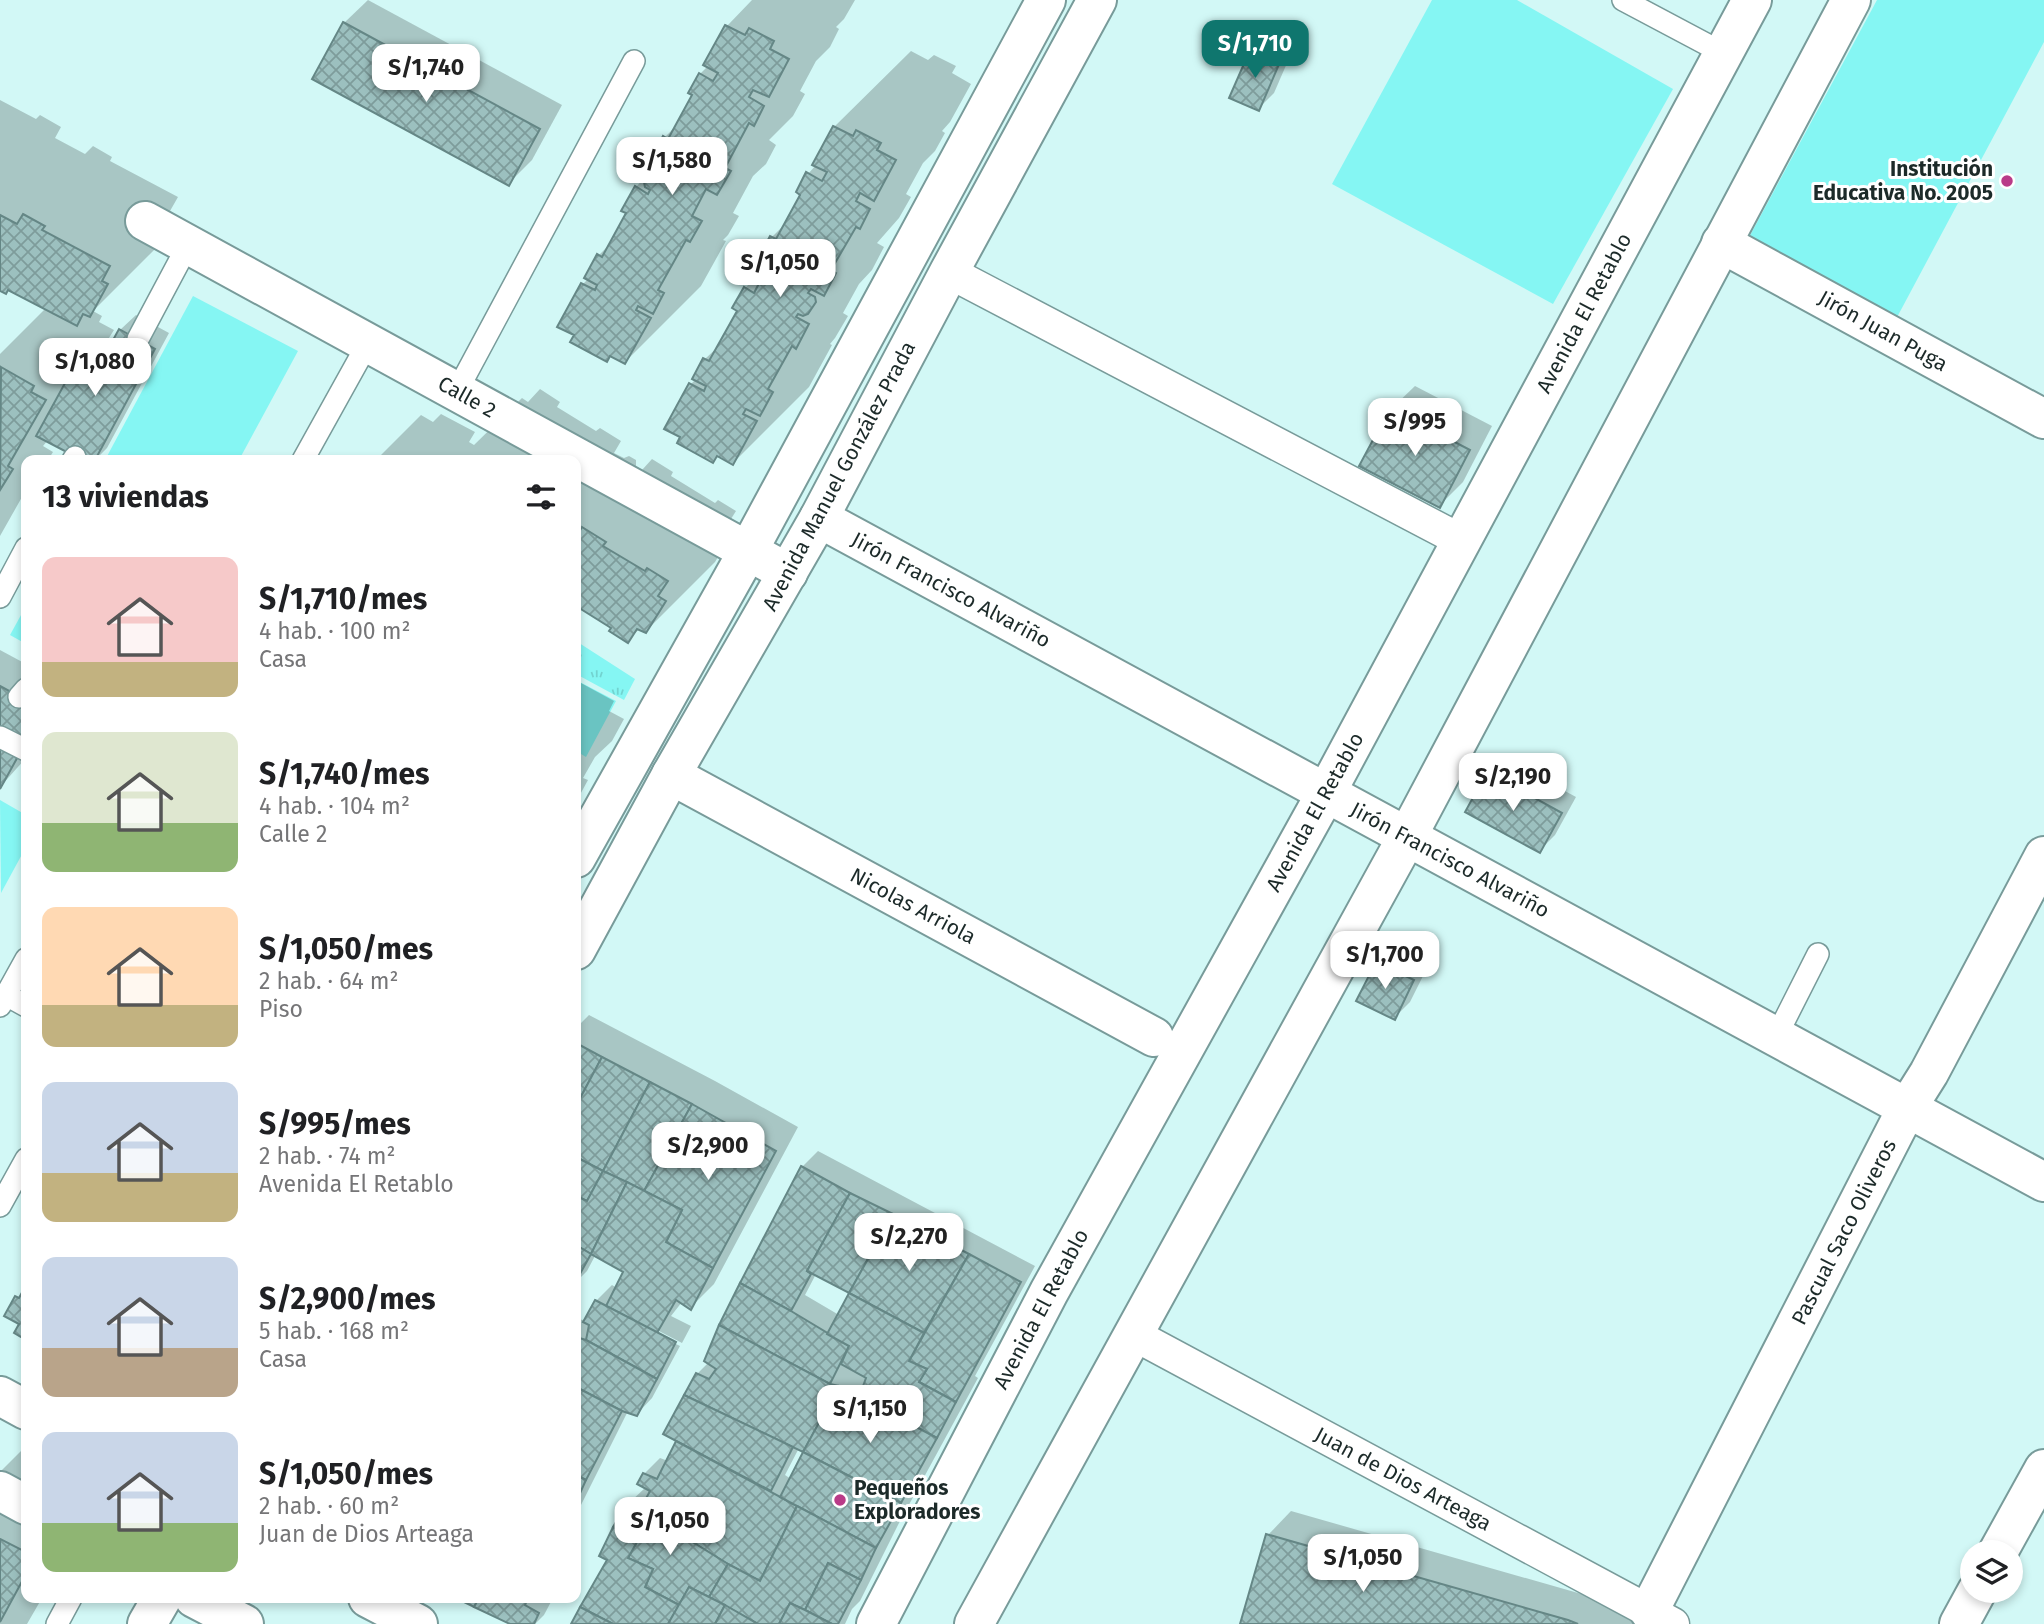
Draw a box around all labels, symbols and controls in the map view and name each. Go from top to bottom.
pin: S/1,710 [1190,20,1320,80]
text: S/1,710 [1218,29,1292,57]
pin: S/1,740 [361,44,491,104]
text: S/1,740 [388,53,464,81]
pin: S/1,580 [607,138,737,197]
text: S/1,580 [632,146,712,174]
place label: Institución Educativa No. 2005 [1813,156,1993,206]
marker: Institución Educativa No. 2005 [1999,173,2015,189]
street label: Avenida El Retablo [1531,228,1637,398]
pin: S/1,050 [715,240,845,299]
text: S/1,050 [741,248,819,276]
street label: Jirón Juan Puga [1814,285,1952,377]
street label: Avenida Manuel González Prada [757,337,921,615]
pin: S/1,080 [30,338,160,398]
text: S/1,080 [55,347,135,375]
street label: Calle 2 [433,371,501,423]
pin: S/995 [1366,398,1464,458]
text: S/995 [1384,407,1446,435]
icon: filters [522,478,560,516]
text: 13 viviendas [42,479,209,515]
street label: Jirón Francisco Alvariño [847,526,1055,654]
text: S/1,710/mes [259,581,427,617]
icon: home [98,585,182,669]
text: 4 hab. · 100 m² [259,617,411,645]
text: Casa [259,645,307,673]
street label: Avenida El Retablo [1261,728,1369,896]
pin: S/2,190 [1448,754,1578,813]
text: S/1,740/mes [259,756,430,792]
icon: home [98,760,182,844]
text: S/2,190 [1475,762,1551,790]
text: 4 hab. · 104 m² [259,792,410,820]
street label: Jirón Francisco Alvariño [1346,796,1554,924]
text: Calle 2 [259,820,327,848]
street label: Nicolas Arriola [846,862,980,950]
text: S/1,050/mes [259,931,433,967]
pin: S/1,700 [1320,932,1450,991]
icon: home [98,935,182,1019]
text: S/1,700 [1346,940,1424,968]
text: 2 hab. · 64 m² [259,967,399,995]
text: Piso [259,995,303,1023]
text: S/995/mes [259,1106,411,1142]
icon: home [98,1110,182,1194]
pin: S/2,900 [643,1122,773,1182]
text: S/2,900 [668,1131,748,1159]
street label: Pascual Saco Oliveros [1786,1135,1902,1329]
text: 2 hab. · 74 m² [259,1142,396,1170]
text: Avenida El Retablo [259,1170,454,1198]
pin: S/2,270 [844,1214,974,1273]
text: S/2,270 [870,1222,948,1250]
street label: Avenida El Retablo [988,1224,1094,1394]
text: S/2,900/mes [259,1281,436,1317]
icon: home [98,1285,182,1369]
text: 5 hab. · 168 m² [259,1317,409,1345]
text: Casa [259,1345,307,1373]
pin: S/1,150 [805,1386,935,1445]
text: S/1,150 [833,1394,907,1422]
street label: Juan de Dios Arteaga [1310,1421,1496,1537]
text: S/1,050/mes [259,1456,433,1492]
icon: home [98,1460,182,1544]
place label: Pequeños Exploradores [854,1475,980,1525]
text: 2 hab. · 60 m² [259,1492,399,1520]
marker: Pequeños Exploradores [832,1492,848,1508]
pin: S/1,050 [605,1498,735,1557]
text: S/1,050 [631,1506,709,1534]
text: Juan de Dios Arteaga [259,1520,474,1548]
pin: S/1,050 [1298,1534,1428,1594]
map controls [1960,1540,2023,1603]
button: layers [1960,1540,2023,1603]
text: S/1,050 [1324,1543,1402,1571]

